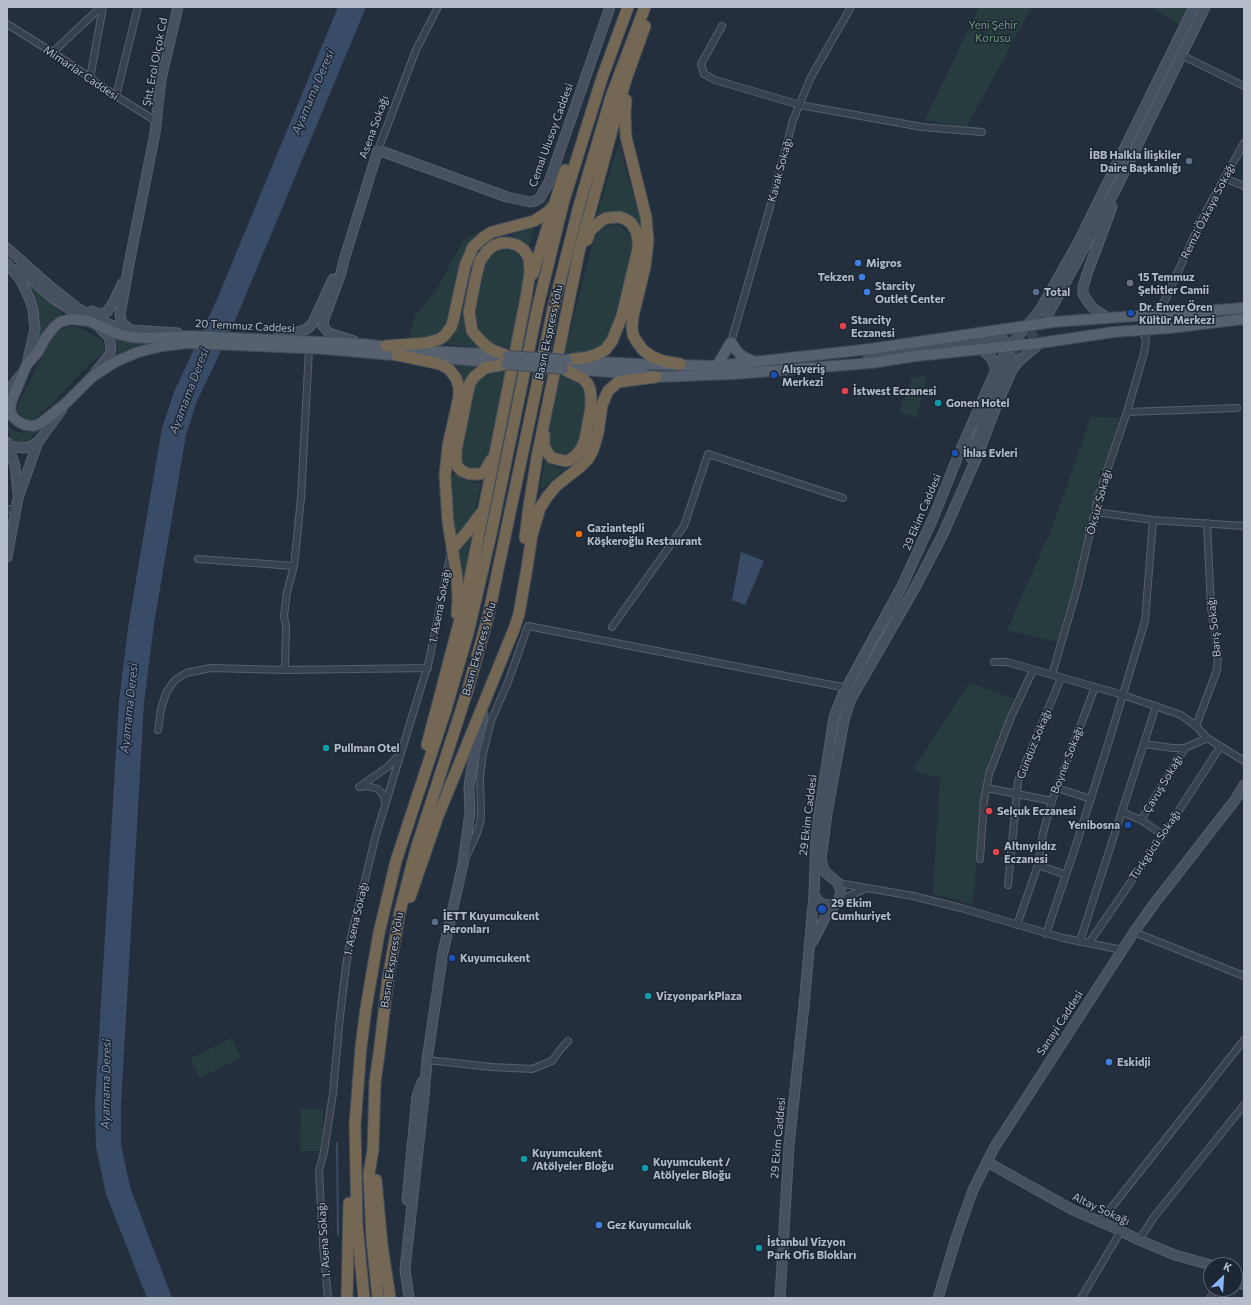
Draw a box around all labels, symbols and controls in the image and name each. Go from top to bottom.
street label: Şht. Erol Olçok Cd [140,17,170,107]
park label: Yeni Şehir Korusu [969,18,1017,44]
street label: Mimarlar Caddesi [41,43,121,103]
water label: Ayamama Deresi [289,48,337,136]
street label: Cemal Ulusoy Caddesi [526,81,576,189]
street label: Asena Sokağı [356,94,392,160]
street label: Kavak Sokağı [765,136,795,204]
place label: İBB Halkla İlişkiler Daire Başkanlığı [1089,148,1181,174]
marker: İBB Halkla İlişkiler Daire Başkanlığı [1184,156,1194,166]
street label: Remzi Özkaya Sokağı [1178,161,1238,261]
place label: Migros [866,256,902,270]
marker: Migros [853,258,863,268]
place label: Tekzen [818,270,854,284]
place label: 15 Temmuz Şehitler Camii [1138,270,1209,296]
marker: Tekzen [857,272,867,282]
marker: 15 Temmuz Şehitler Camii [1125,278,1135,288]
place label: Starcity Outlet Center [875,279,945,305]
street label: Basın Ekspress Yolu [532,283,566,381]
place label: Total [1044,285,1070,299]
marker: Starcity Outlet Center [862,287,872,297]
marker: Total [1031,287,1041,297]
place label: Dr. Enver Ören Kültür Merkezi [1139,300,1215,326]
marker: Dr. Enver Ören Kültür Merkezi [1126,308,1136,318]
place label: Starcity Eczanesi [851,313,895,339]
street label: 20 Temmuz Caddesi [195,317,295,335]
marker: Starcity Eczanesi [838,321,848,331]
water label: Ayamama Deresi [166,346,212,436]
place label: Alışveriş Merkezi [782,362,825,388]
marker: Alışveriş Merkezi [769,370,779,380]
place label: İstwest Eczanesi [853,384,936,398]
marker: İstwest Eczanesi [840,386,850,396]
place label: Gonen Hotel [946,396,1009,410]
marker: Gonen Hotel [933,398,943,408]
place label: İhlas Evleri [963,446,1018,460]
marker: İhlas Evleri [950,448,960,458]
street label: Öksüz Sokağı [1084,468,1114,536]
street label: 29 Ekim Caddesi [900,472,944,552]
place label: Gaziantepli Köşkeroğlu Restaurant [587,521,702,547]
marker: Gaziantepli Köşkeroğlu Restaurant [574,529,584,539]
street label: 1. Asena Sokağı [426,568,454,644]
street label: Barış Sokağı [1204,596,1224,658]
street label: Basın Ekspress Yolu [459,601,499,697]
water label: Ayamama Deresi [117,662,141,754]
street label: Gündüz Sokağı [1014,707,1054,781]
street label: Boyner Sokağı [1048,724,1086,796]
place label: Pullman Otel [334,741,400,755]
marker: Pullman Otel [321,743,331,753]
street label: Çavuş Sokağı [1140,752,1186,816]
street label: 29 Ekim Caddesi [796,774,820,856]
place label: Selçuk Eczanesi [997,804,1076,818]
marker: Selçuk Eczanesi [984,806,994,816]
street label: Türkgücü Sokağı [1127,807,1183,883]
place label: Yenibosna [1068,818,1120,832]
marker: Yenibosna [1123,820,1133,830]
place label: Altınyıldız Eczanesi [1004,839,1056,865]
marker: Altınyıldız Eczanesi [991,847,1001,857]
street label: 1. Asena Sokağı [341,881,371,957]
place label: 29 Ekim Cumhuriyet [831,896,891,922]
marker: 29 Ekim Cumhuriyet [816,903,828,915]
place label: İETT Kuyumcukent Peronları [443,909,539,935]
street label: Basın Ekspress Yolu [378,911,406,1009]
marker: İETT Kuyumcukent Peronları [430,917,440,927]
place label: Kuyumcukent [460,951,530,965]
marker: Kuyumcukent [447,953,457,963]
street label: Sanayi Caddesi [1034,988,1086,1058]
place label: VizyonparkPlaza [656,989,742,1003]
marker: VizyonparkPlaza [643,991,653,1001]
water label: Ayamama Deresi [98,1039,114,1129]
place label: Eskidji [1117,1055,1151,1069]
marker: Eskidji [1104,1057,1114,1067]
street label: 29 Ekim Caddesi [768,1097,788,1179]
place label: Kuyumcukent /Atölyeler Bloğu [532,1146,614,1172]
marker: Kuyumcukent /Atölyeler Bloğu [519,1154,529,1164]
place label: Kuyumcukent / Atölyeler Bloğu [653,1155,731,1181]
marker: Kuyumcukent / Atölyeler Bloğu [640,1163,650,1173]
street label: Altay Sokağı [1070,1190,1132,1228]
street label: 1. Asena Sokağı [315,1202,333,1278]
place label: Gez Kuyumculuk [607,1218,691,1232]
marker: Gez Kuyumculuk [594,1220,604,1230]
place label: İstanbul Vizyon Park Ofis Blokları [767,1235,856,1261]
marker: İstanbul Vizyon Park Ofis Blokları [754,1243,764,1253]
north arrow [1203,1257,1243,1297]
text: K [1222,1259,1234,1274]

